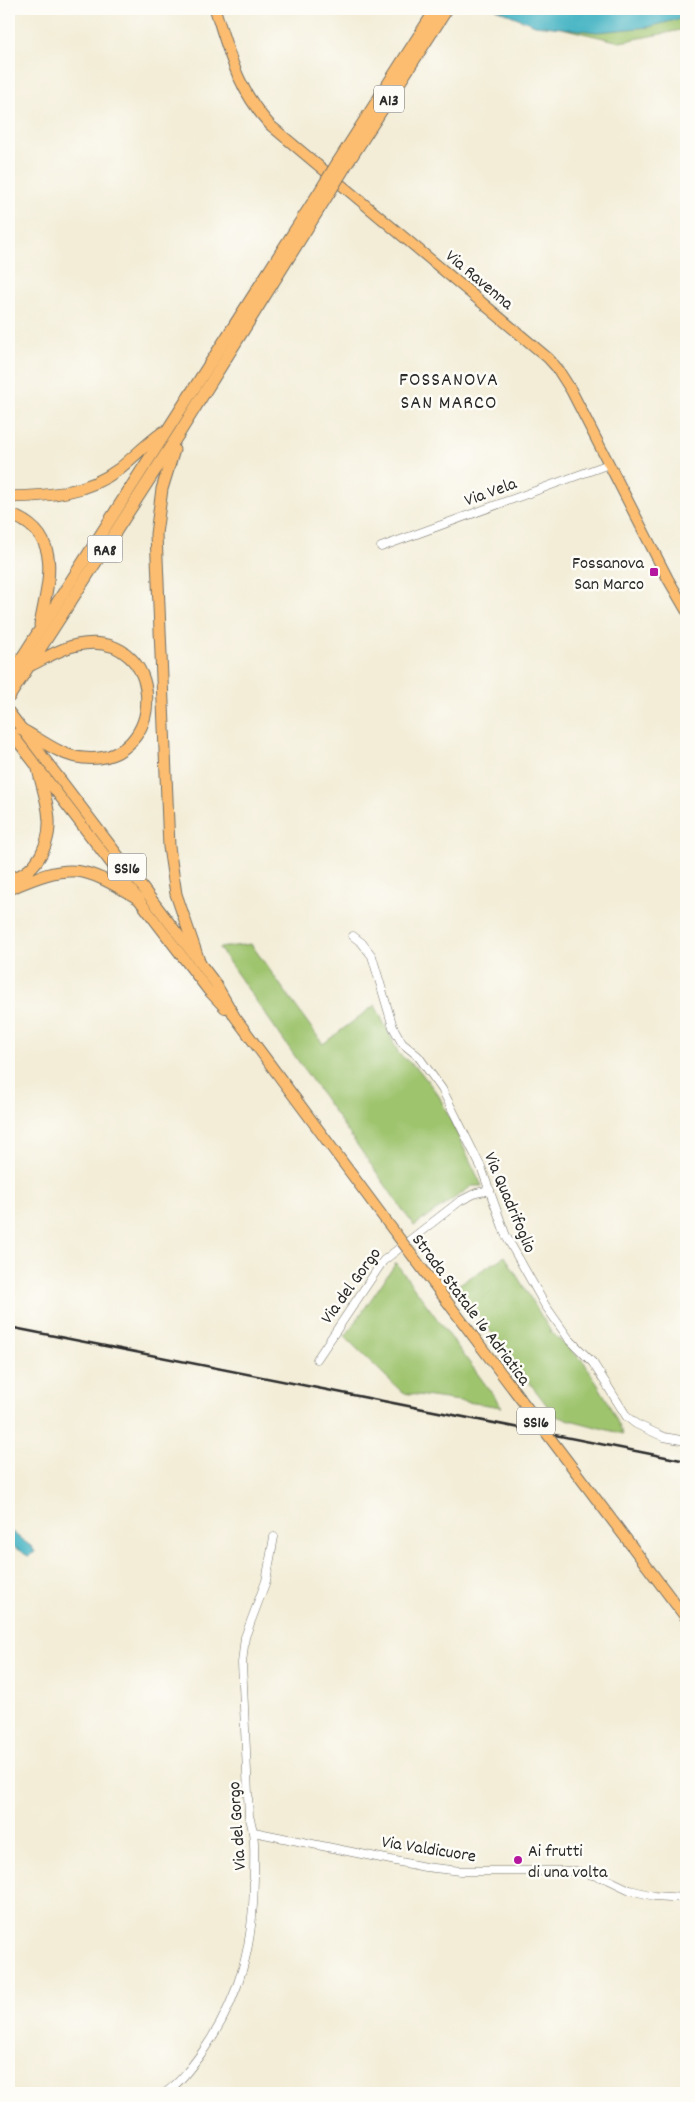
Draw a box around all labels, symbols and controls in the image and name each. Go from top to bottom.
road number: A13 [374,86,404,112]
street label: Via Ravenna [439,245,518,317]
district label: FOSSANOVA SAN MARCO [399,367,499,418]
street label: Via Vela [461,472,521,514]
road number: RA8 [88,536,122,562]
place label: Fossanova San Marco [572,552,645,598]
marker: Fossanova San Marco [648,566,660,578]
road number: SS16 [108,854,146,880]
street label: Via Quadrifoglio [476,1149,541,1257]
street label: Strada Statale 16 Adriatica [405,1229,536,1392]
street label: Via del Gorgo [316,1243,388,1330]
road number: SS16 [517,1408,555,1434]
street label: Via del Gorgo [223,1781,254,1871]
street label: Via Valdicuore [380,1831,478,1870]
place label: Ai frutti di una volta [528,1840,608,1886]
marker: Ai frutti di una volta [512,1854,524,1866]

